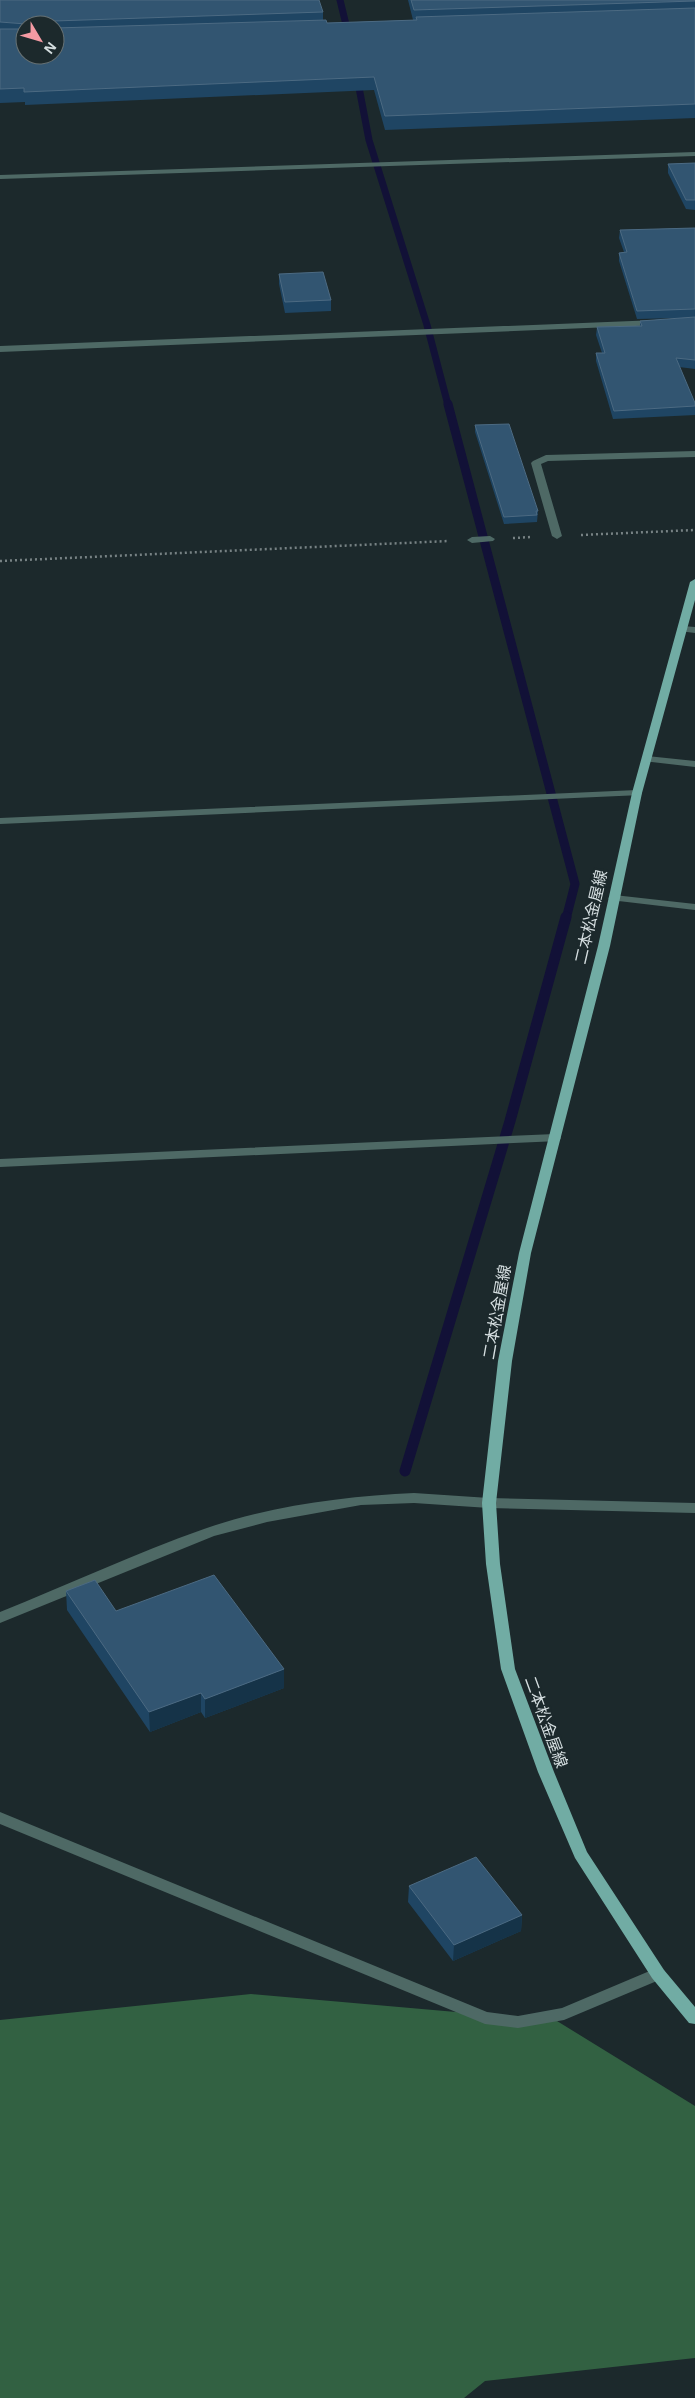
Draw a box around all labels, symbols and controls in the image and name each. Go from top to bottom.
north arrow [15,15,65,65]
text: N [41,39,60,57]
street label: 二本松金屋線 [572,868,610,966]
street label: 二本松金屋線 [480,1263,514,1361]
street label: 二本松金屋線 [522,1674,570,1770]

